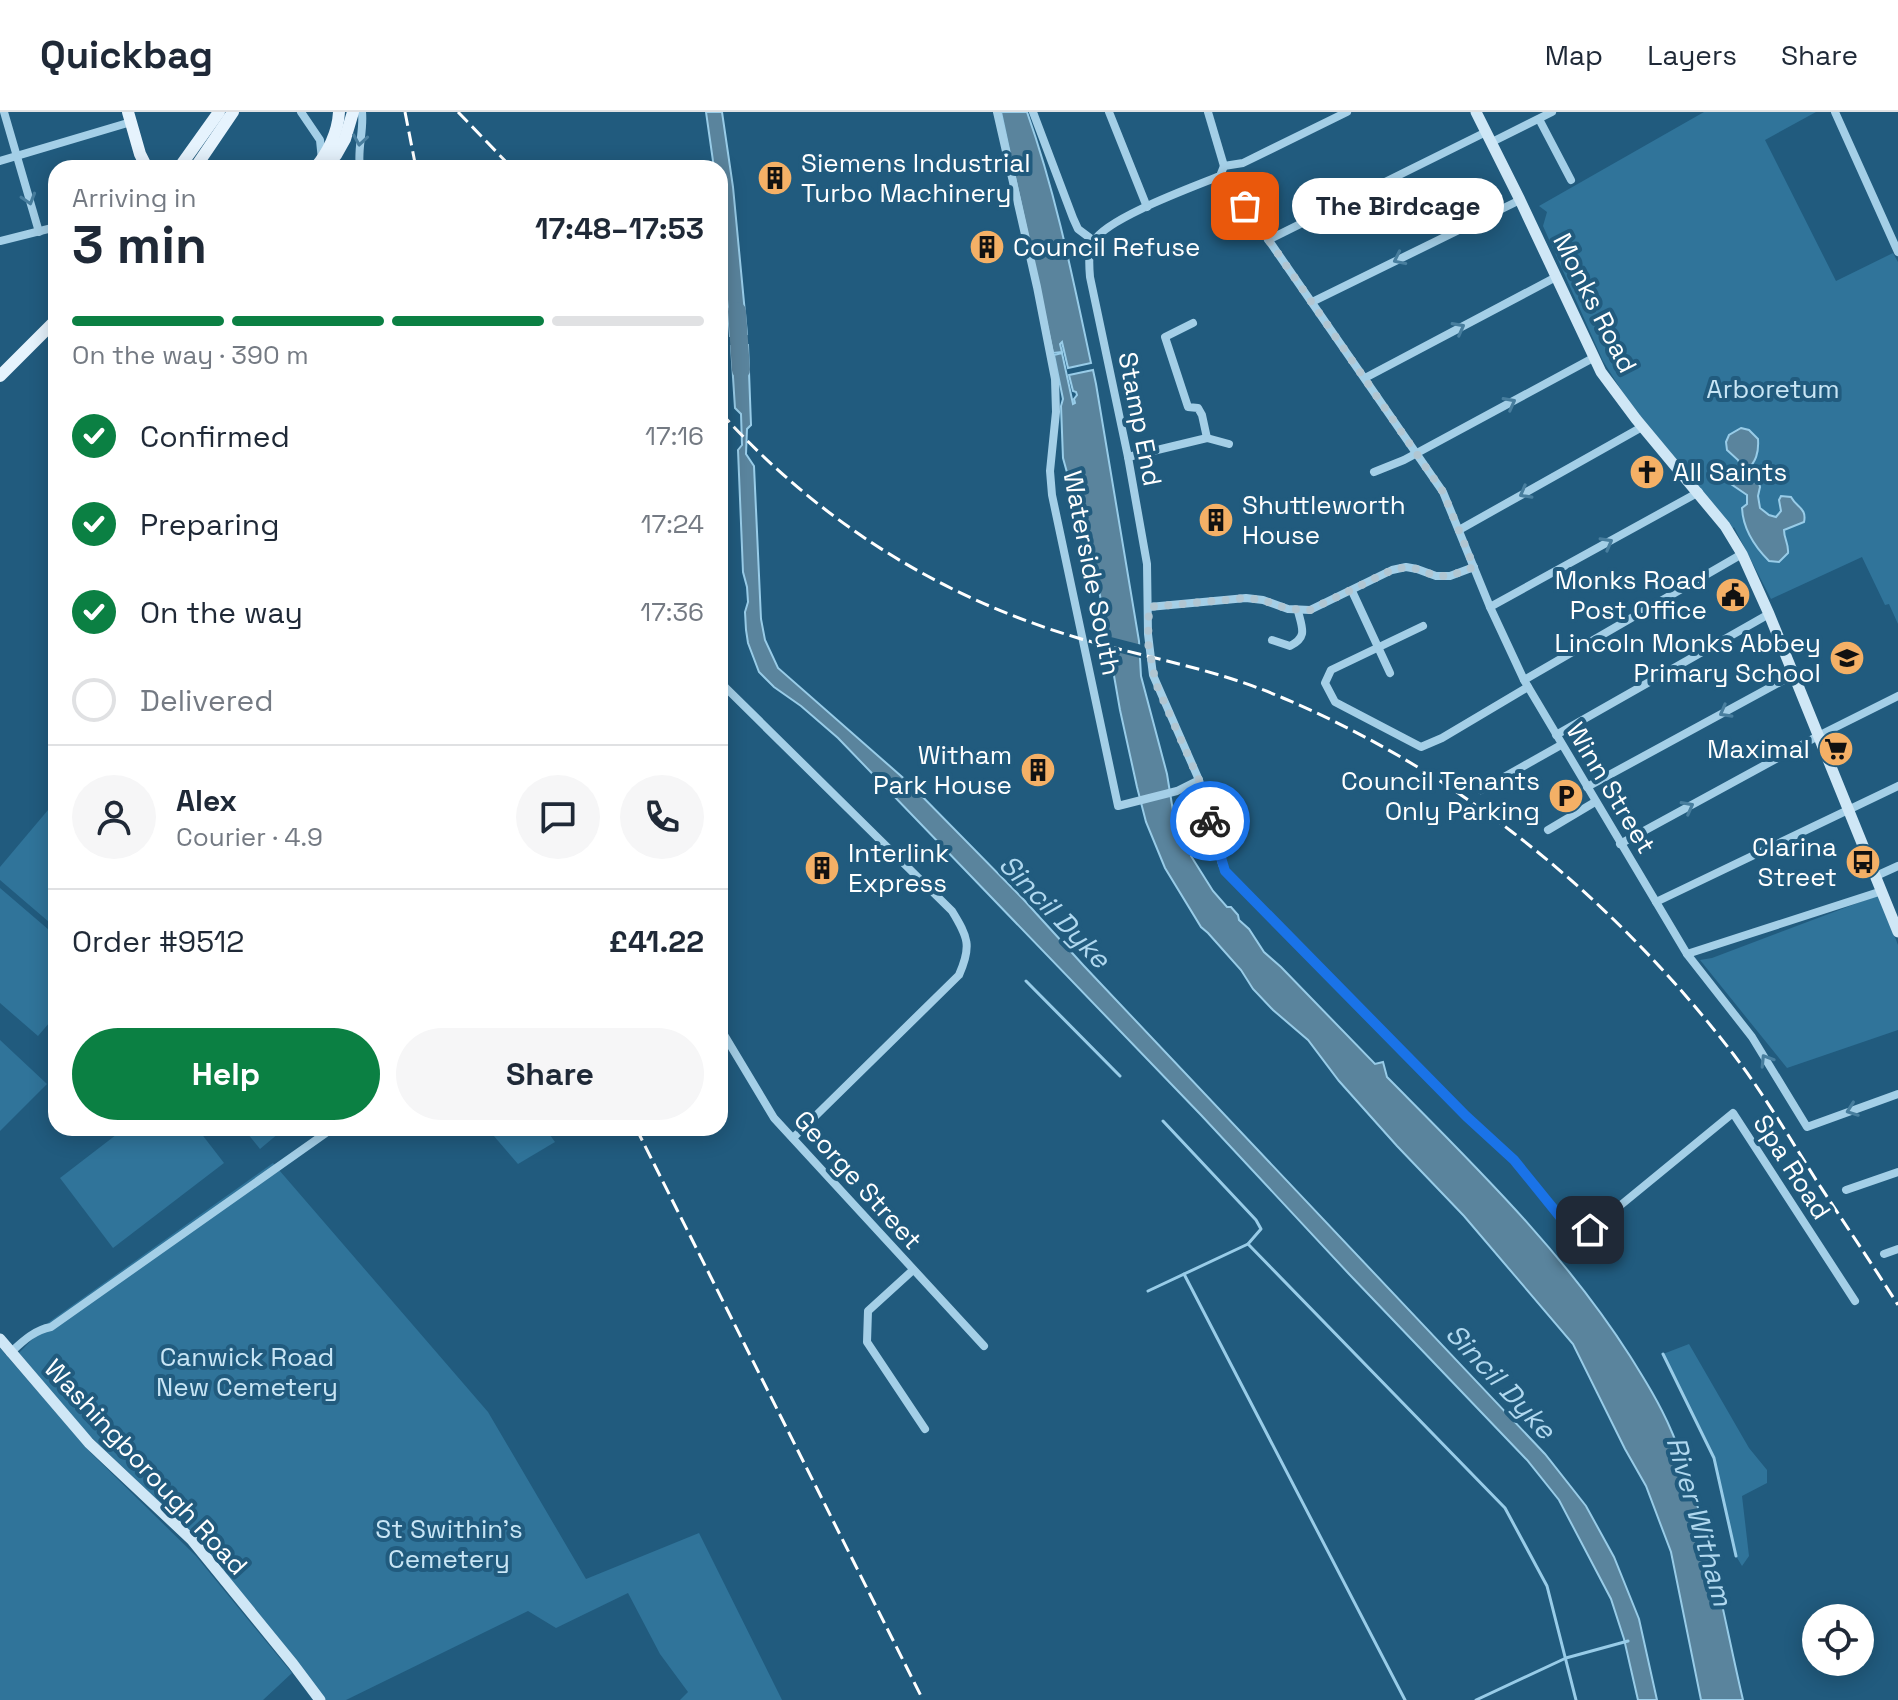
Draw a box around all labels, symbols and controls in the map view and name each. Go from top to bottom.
text: Quickbag [40,31,213,79]
text: Map [1545,37,1603,73]
text: Layers [1647,37,1737,73]
text: Share [1781,37,1858,73]
one-way arrow [353,133,370,147]
place label: Siemens Industrial Turbo Machinery [801,146,1031,210]
building icon: Siemens Industrial Turbo Machinery [756,159,794,197]
pin [1211,172,1279,240]
callout: The Birdcage [1293,178,1505,234]
text: Arriving in [72,181,196,215]
icon: bag [1223,184,1267,228]
text: The Birdcage [1315,189,1481,223]
one-way arrow [20,191,36,205]
text: 17:48–17:53 [535,209,704,248]
text: 3 min [72,212,207,278]
street label: Monks Road [1545,227,1645,379]
building icon: Council Refuse [968,228,1006,266]
place label: Council Refuse [1013,230,1200,264]
one-way arrow [1393,249,1408,265]
one-way arrow [1450,323,1465,338]
text: On the way · 390 m [72,338,309,372]
street label: Stamp End [1110,349,1170,489]
park label: Arboretum [1706,372,1840,406]
one-way arrow [1501,397,1515,413]
icon: check [72,414,116,458]
text: Confirmed [140,417,290,456]
text: 17:16 [645,419,704,453]
church icon: All Saints [1628,453,1666,491]
place label: All Saints [1673,455,1787,489]
street label: Waterside South [1055,468,1129,678]
one-way arrow [1520,483,1534,499]
place label: Shuttleworth House [1242,488,1406,552]
building icon: Shuttleworth House [1197,501,1235,539]
icon: check [72,502,116,546]
text: Preparing [140,505,279,544]
text: 17:24 [641,507,704,541]
one-way arrow [1599,537,1614,552]
place label: Monks Road Post Office [1555,563,1707,627]
public building icon: Monks Road Post Office [1714,576,1752,614]
icon: check [72,590,116,634]
text: On the way [140,593,303,632]
text: 17:36 [640,595,704,629]
place label: Lincoln Monks Abbey Primary School [1555,626,1821,690]
school or university icon: Lincoln Monks Abbey Primary School [1828,639,1866,677]
text: Delivered [140,681,274,720]
one-way arrow [1719,702,1734,718]
street label: Winn Street [1559,716,1663,860]
supermarket icon: Maximal [1817,730,1855,768]
place label: Maximal [1707,732,1810,766]
place label: Witham Park House [873,738,1012,802]
building icon: Witham Park House [1019,751,1057,789]
place label: Council Tenants Only Parking [1341,764,1540,828]
button: person [72,775,156,859]
button: chat [516,775,600,859]
button: phone [620,775,704,859]
parking icon: Council Tenants Only Parking [1547,777,1585,815]
text: Alex [176,781,237,820]
courier [1170,781,1250,861]
icon: bike [1188,799,1232,843]
one-way arrow [1680,801,1695,816]
text: Courier · 4.9 [176,820,323,854]
place label: Clarina Street [1752,830,1837,894]
place label: Interlink Express [848,836,949,900]
bus stop icon: Clarina Street [1844,843,1882,881]
water label: Sincil Dyke [992,846,1119,977]
building icon: Interlink Express [803,849,841,887]
text: Order #9512 [72,922,244,961]
text: £41.22 [609,922,704,961]
button: Help [72,1028,380,1120]
button: Share [396,1028,704,1120]
one-way arrow [1761,1055,1776,1069]
one-way arrow [1846,1101,1860,1117]
street label: George Street [786,1103,930,1257]
street label: Spa Road [1746,1108,1838,1226]
pin [1556,1196,1624,1264]
icon: home [1568,1208,1612,1252]
water label: Sincil Dyke [1438,1316,1565,1448]
park label: Canwick Road New Cemetery [156,1340,338,1404]
street label: Washingborough Road [37,1352,255,1582]
water label: River Witham [1659,1432,1742,1611]
park label: St Swithin's Cemetery [375,1512,523,1576]
map controls [1802,1604,1874,1676]
button: locate [1802,1604,1874,1676]

